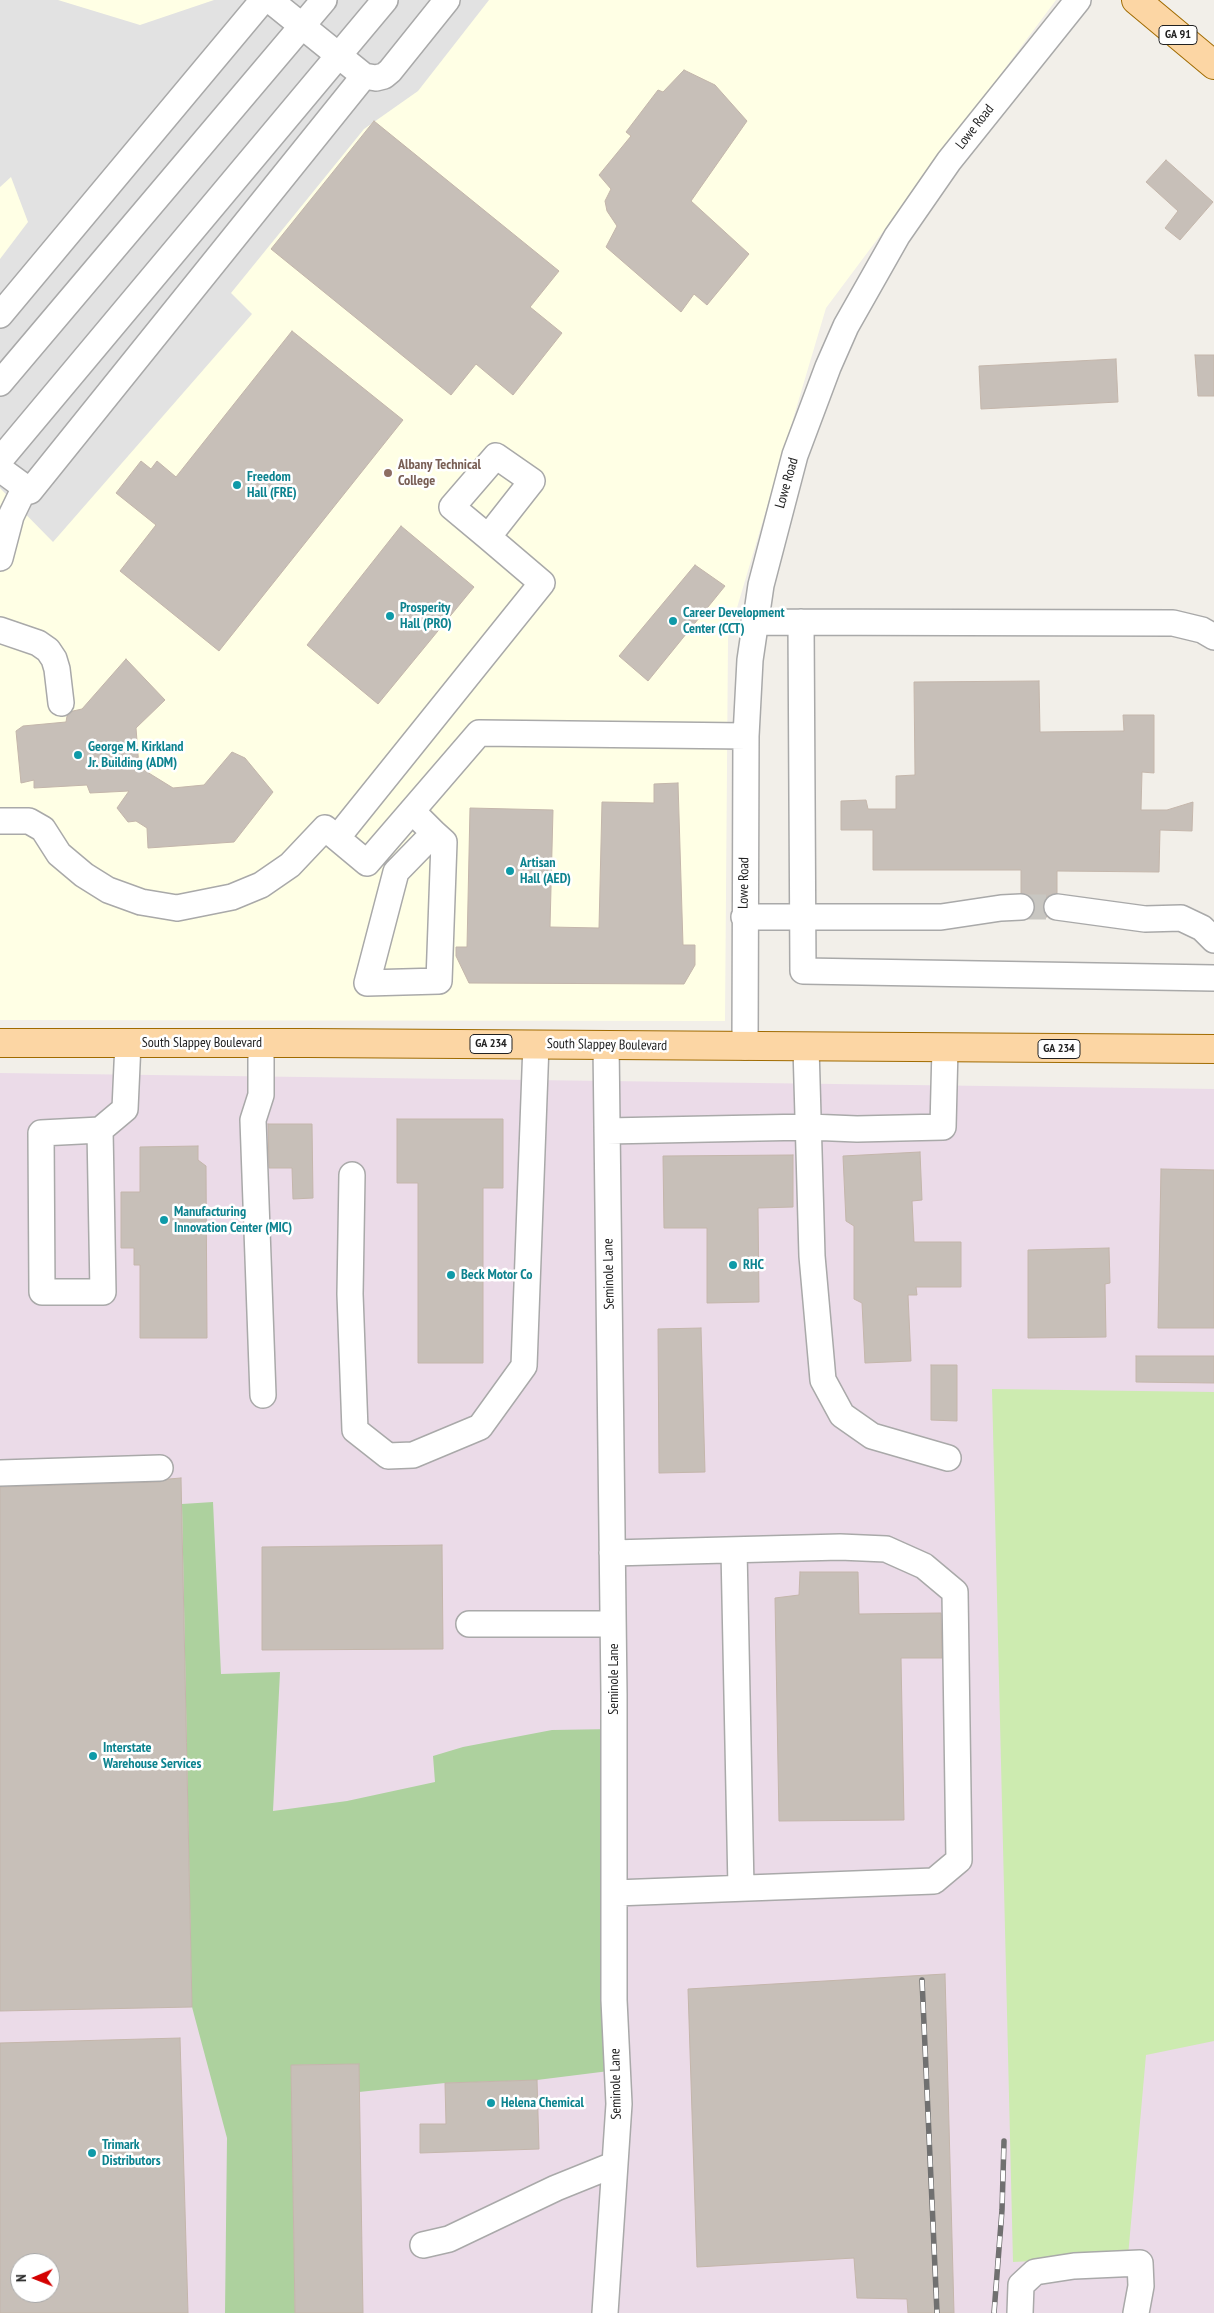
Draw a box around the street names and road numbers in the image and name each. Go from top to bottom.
road number: GA 91 [1159,26,1197,44]
street label: Lowe Road [952,101,998,153]
street label: Lowe Road [772,456,802,510]
street label: Lowe Road [735,857,753,909]
road number: GA 234 [470,1034,512,1054]
street label: South Slappey Boulevard [142,1035,262,1051]
street label: South Slappey Boulevard [547,1036,667,1054]
road number: GA 234 [1038,1040,1080,1058]
street label: Seminole Lane [600,1238,618,1310]
street label: Seminole Lane [606,1643,622,1715]
street label: Seminole Lane [607,2048,625,2120]

